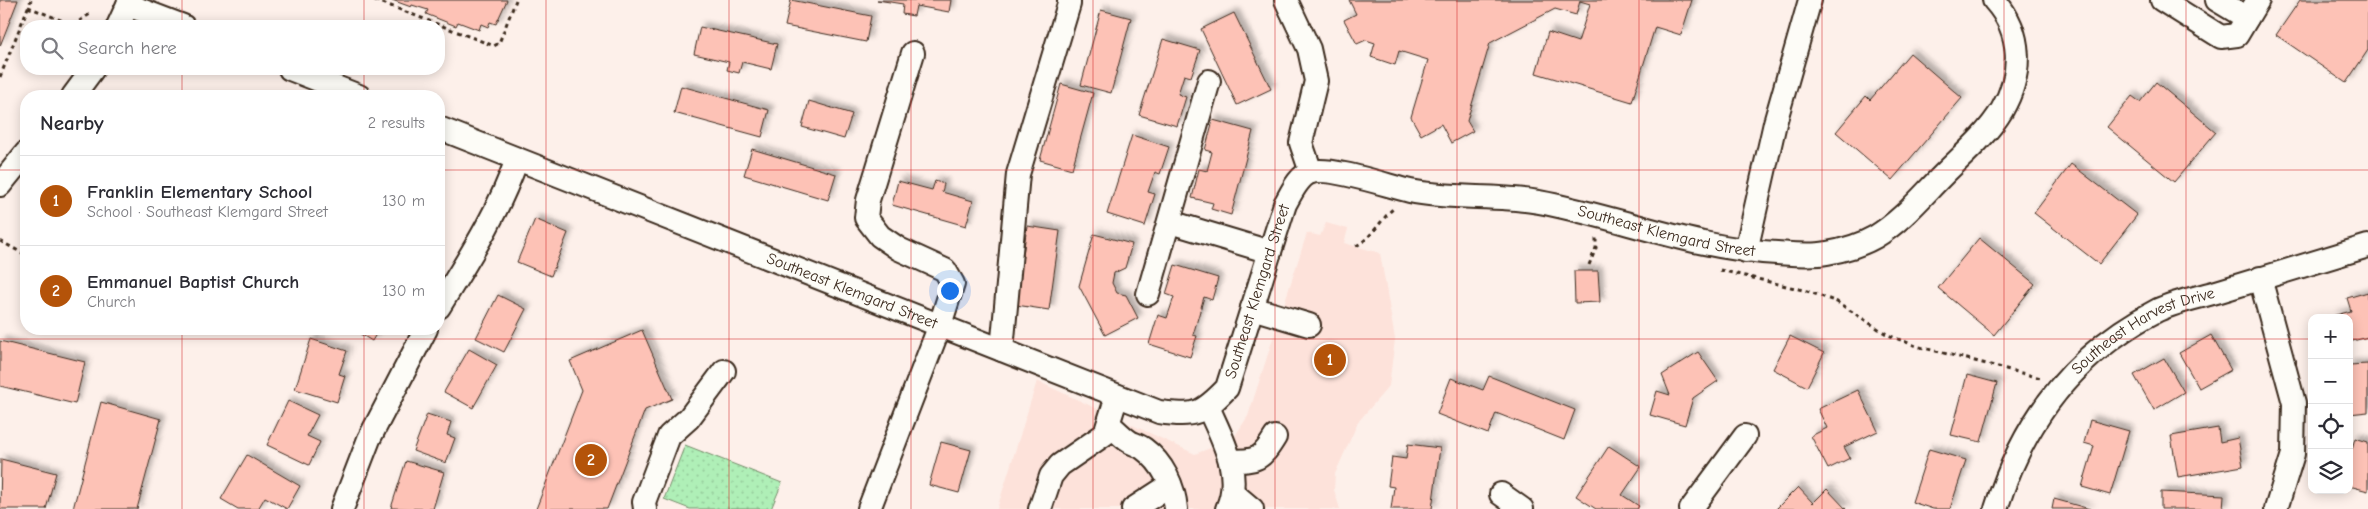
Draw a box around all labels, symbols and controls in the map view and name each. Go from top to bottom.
search box [20,20,445,75]
icon: search [38,34,66,62]
text: Search here [78,37,177,59]
text: Nearby [40,111,104,135]
text: 2 results [368,114,425,132]
text: Franklin Elementary School [87,181,312,203]
text: 1 [53,192,59,210]
text: 130 m [382,192,425,210]
street label: Southeast Klemgard Street [1221,202,1293,381]
street label: Southeast Klemgard Street [1576,202,1756,260]
text: School · Southeast Klemgard Street [87,203,328,221]
street label: Southeast Klemgard Street [764,249,940,333]
text: Emmanuel Baptist Church [87,271,299,293]
your location [937,278,963,304]
text: 2 [52,282,60,300]
text: 130 m [382,282,425,300]
street label: Southeast Harvest Drive [2068,284,2217,378]
text: Church [87,293,136,311]
map controls [2308,314,2353,494]
button: + [2308,314,2353,359]
pin: 1 [1314,341,1346,379]
button: − [2308,359,2353,404]
button: locate [2308,404,2353,449]
pin: 2 [575,441,607,479]
button: layers [2308,449,2353,494]

